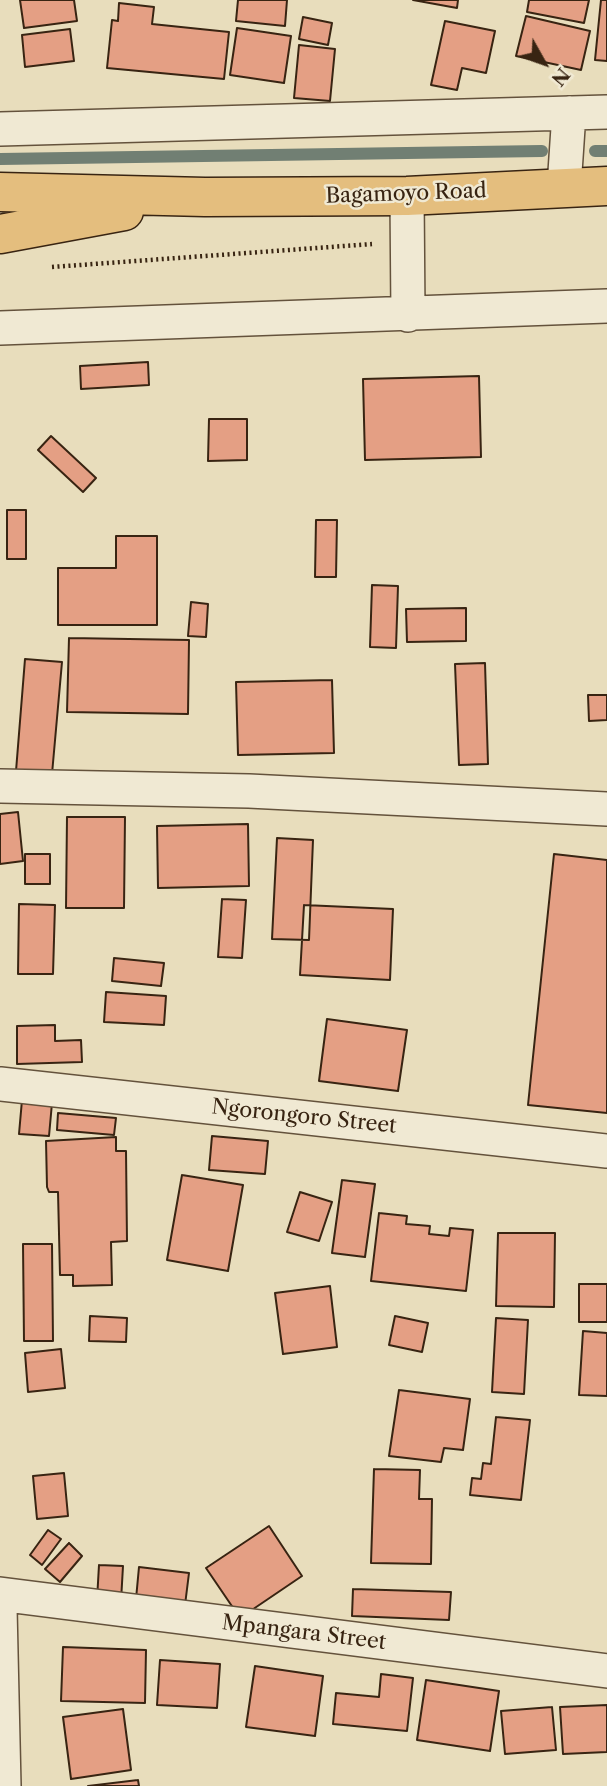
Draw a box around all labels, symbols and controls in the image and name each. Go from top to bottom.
north arrow [509,28,579,98]
text: N [546,63,575,91]
street label: Bagamoyo Road [325,179,487,209]
street label: Ngorongoro Street [210,1095,398,1139]
street label: Mpangara Street [221,1610,387,1656]

